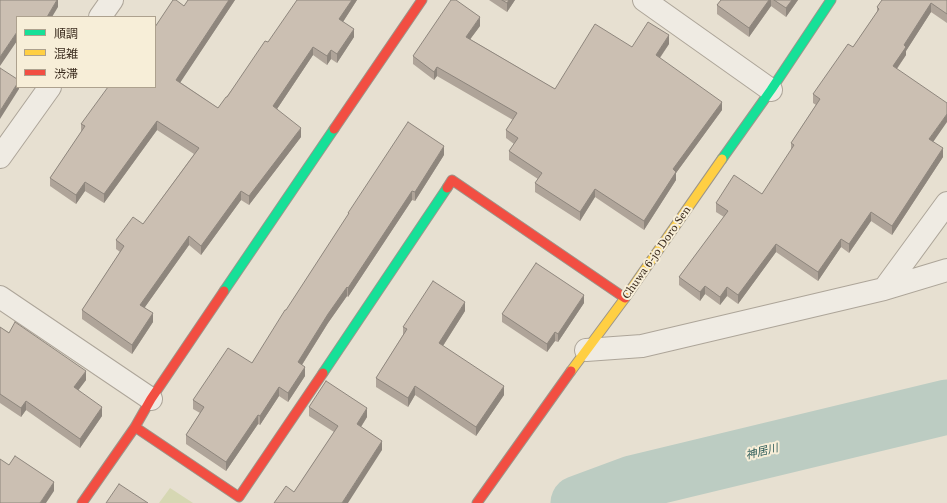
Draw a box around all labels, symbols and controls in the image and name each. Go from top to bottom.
legend [16,16,156,88]
text: 順調 [54,26,78,41]
text: 混雑 [54,46,78,61]
text: 渋滞 [54,66,78,81]
street label: Chuwa 6-jo Doro Sen [620,204,694,302]
water label: 神居川 [744,442,780,462]

